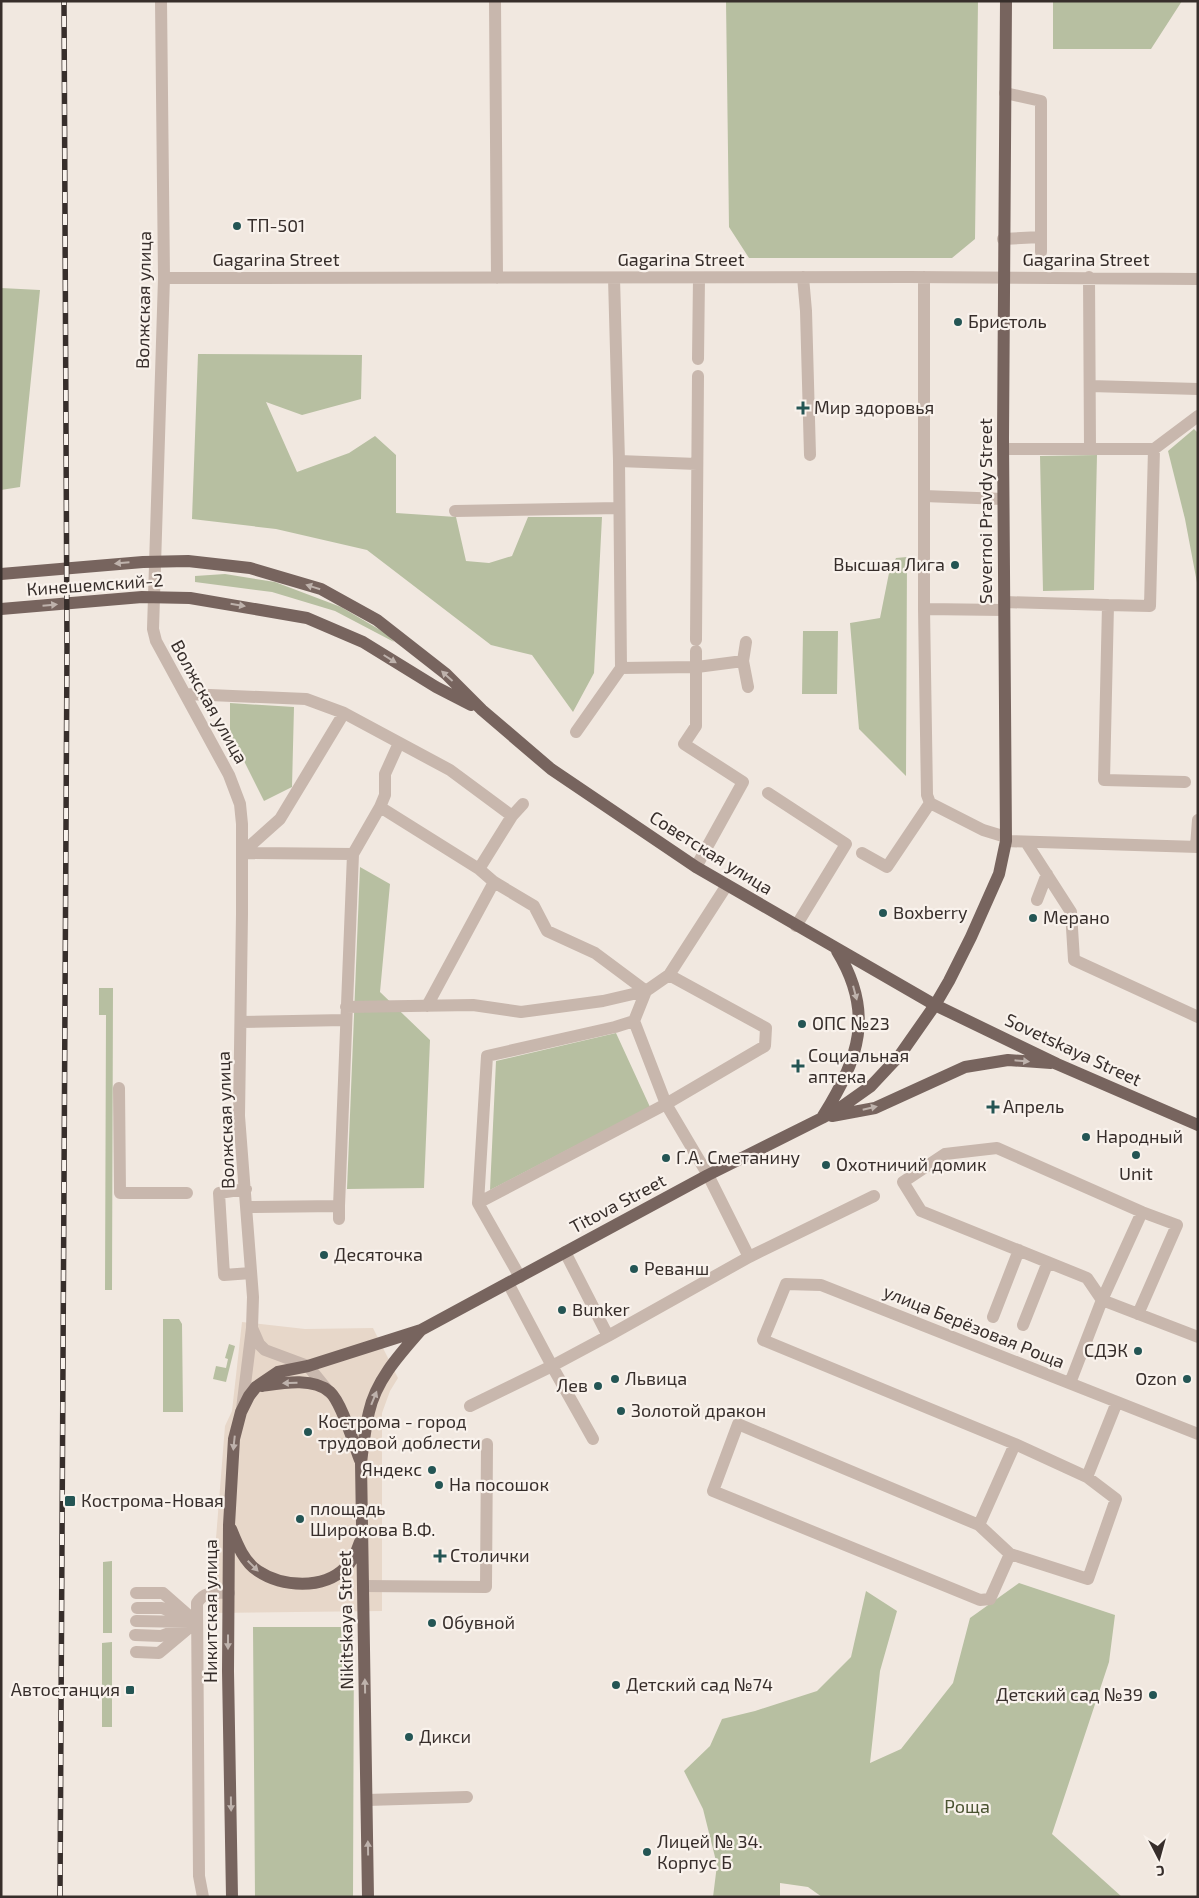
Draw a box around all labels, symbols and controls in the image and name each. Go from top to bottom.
place label: ТП-501 [247,214,305,236]
marker: ТП-501 [231,220,243,232]
street label: Волжская улица [131,231,155,369]
street label: Gagarina Street [212,248,340,270]
street label: Gagarina Street [617,248,745,270]
street label: Gagarina Street [1022,248,1150,270]
place label: Бристоль [968,310,1047,332]
marker: Бристоль [952,316,964,328]
place label: Мир здоровья [814,396,934,418]
marker: Мир здоровья [796,401,810,415]
street label: Severnoi Pravdy Street [974,418,996,604]
place label: Высшая Лига [833,553,945,575]
marker: Высшая Лига [949,559,961,571]
one-way arrow [114,560,130,568]
street label: Кинешемский-2 [26,568,164,600]
one-way arrow [305,583,320,590]
one-way arrow [42,600,58,608]
one-way arrow [231,602,247,610]
street label: Волжская улица [167,636,253,767]
one-way arrow [384,654,397,664]
one-way arrow [442,670,454,682]
street label: Советская улица [646,805,777,899]
place label: Boxberry [893,901,968,923]
place label: Мерано [1043,906,1110,928]
marker: Boxberry [877,907,889,919]
marker: Мерано [1027,912,1039,924]
one-way arrow [852,986,860,1001]
street label: Sovetskaya Street [1002,1008,1145,1090]
place label: ОПС №23 [812,1012,890,1034]
marker: ОПС №23 [796,1018,808,1030]
place label: Социальная аптека [808,1044,909,1087]
street label: Волжская улица [212,1051,238,1189]
one-way arrow [1015,1057,1031,1065]
marker: Социальная аптека [792,1060,804,1072]
place label: Апрель [1003,1095,1064,1117]
marker: Апрель [987,1101,999,1113]
one-way arrow [862,1104,878,1112]
place label: Народный [1096,1125,1183,1147]
marker: Народный [1080,1131,1092,1143]
place label: Г.А. Сметанину [676,1146,801,1168]
marker: Unit [1130,1149,1142,1161]
marker: Г.А. Сметанину [660,1152,672,1164]
place label: Охотничий домик [836,1153,987,1175]
marker: Охотничий домик [820,1159,832,1171]
place label: Unit [1119,1162,1153,1184]
street label: Titova Street [566,1169,669,1238]
place label: Десяточка [334,1243,423,1265]
marker: Десяточка [318,1249,330,1261]
place label: Реванш [644,1257,709,1279]
marker: Реванш [628,1263,640,1275]
street label: улица Берёзовая Роща [881,1280,1068,1373]
place label: Bunker [572,1298,630,1320]
marker: Bunker [556,1304,568,1316]
place label: СДЭК [1084,1339,1128,1361]
marker: СДЭК [1132,1345,1144,1357]
place label: Львица [625,1367,687,1389]
place label: Ozon [1135,1367,1177,1389]
marker: Львица [609,1373,621,1385]
marker: Ozon [1181,1373,1193,1385]
place label: Лев [557,1374,588,1396]
one-way arrow [282,1379,298,1387]
marker: Лев [592,1380,604,1392]
one-way arrow [370,1390,378,1405]
place label: Золотой дракон [631,1399,766,1421]
marker: Золотой дракон [615,1405,627,1417]
place label: Кострома - город трудовой доблести [318,1410,481,1453]
marker: Кострома - город трудовой доблести [302,1426,314,1438]
one-way arrow [230,1436,238,1452]
place label: Яндекс [362,1458,422,1480]
marker: Яндекс [426,1464,438,1476]
place label: На посошок [449,1473,549,1495]
marker: На посошок [433,1479,445,1491]
place label: Кострома-Новая [81,1489,224,1511]
marker: Кострома-Новая [63,1494,77,1508]
place label: площадь Широкова В.Ф. [310,1497,435,1540]
marker: площадь Широкова В.Ф. [294,1513,306,1525]
street label: Никитская улица [199,1539,221,1683]
place label: Столички [450,1544,530,1566]
street label: Nikitskaya Street [333,1550,357,1690]
marker: Столички [434,1550,446,1562]
one-way arrow [247,1560,259,1572]
place label: Обувной [442,1611,515,1633]
marker: Обувной [426,1617,438,1629]
one-way arrow [224,1634,232,1650]
place label: Детский сад №74 [626,1673,773,1695]
one-way arrow [361,1677,369,1693]
place label: Автостанция [11,1678,120,1700]
marker: Детский сад №74 [610,1679,622,1691]
place label: Детский сад №39 [996,1683,1143,1705]
marker: Автостанция [124,1684,136,1696]
marker: Детский сад №39 [1147,1689,1159,1701]
place label: Дикси [419,1725,471,1747]
marker: Дикси [403,1731,415,1743]
park label: Роща [944,1795,990,1817]
one-way arrow [227,1796,235,1812]
place label: Лицей № 34. Корпус Б [657,1830,763,1873]
north arrow [1134,1833,1184,1883]
one-way arrow [363,1840,371,1856]
marker: Лицей № 34. Корпус Б [641,1846,653,1858]
text: С [1155,1863,1165,1880]

